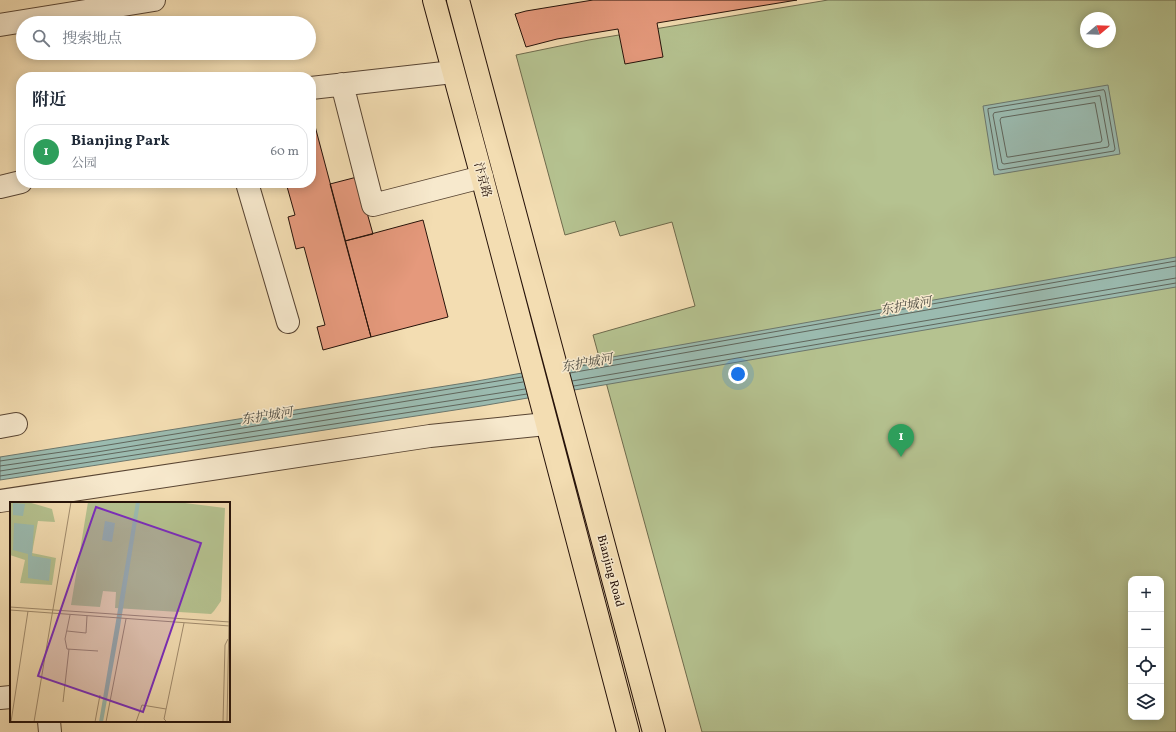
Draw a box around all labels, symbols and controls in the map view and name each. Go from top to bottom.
north arrow [1080,12,1116,48]
search box [16,16,316,60]
icon: search [30,27,52,49]
text: 搜索地点 [62,29,122,50]
text: 附近 [32,89,66,112]
text: Bianjing Park [71,131,169,152]
text: 1 [43,143,49,161]
text: 60 m [271,143,299,161]
text: 公园 [71,155,97,173]
street label: 汴京路 [470,161,494,199]
water label: 东护城河 [879,293,935,320]
water label: 东护城河 [560,350,616,377]
your location [728,364,748,384]
water label: 东护城河 [240,404,296,430]
pin: 1 [888,424,914,457]
inset map [10,502,230,722]
street label: Bianjing Road [593,533,627,609]
map controls [1128,576,1164,720]
button: + [1128,576,1164,612]
button: − [1128,612,1164,648]
button: locate [1128,648,1164,684]
button: layers [1128,684,1164,720]

